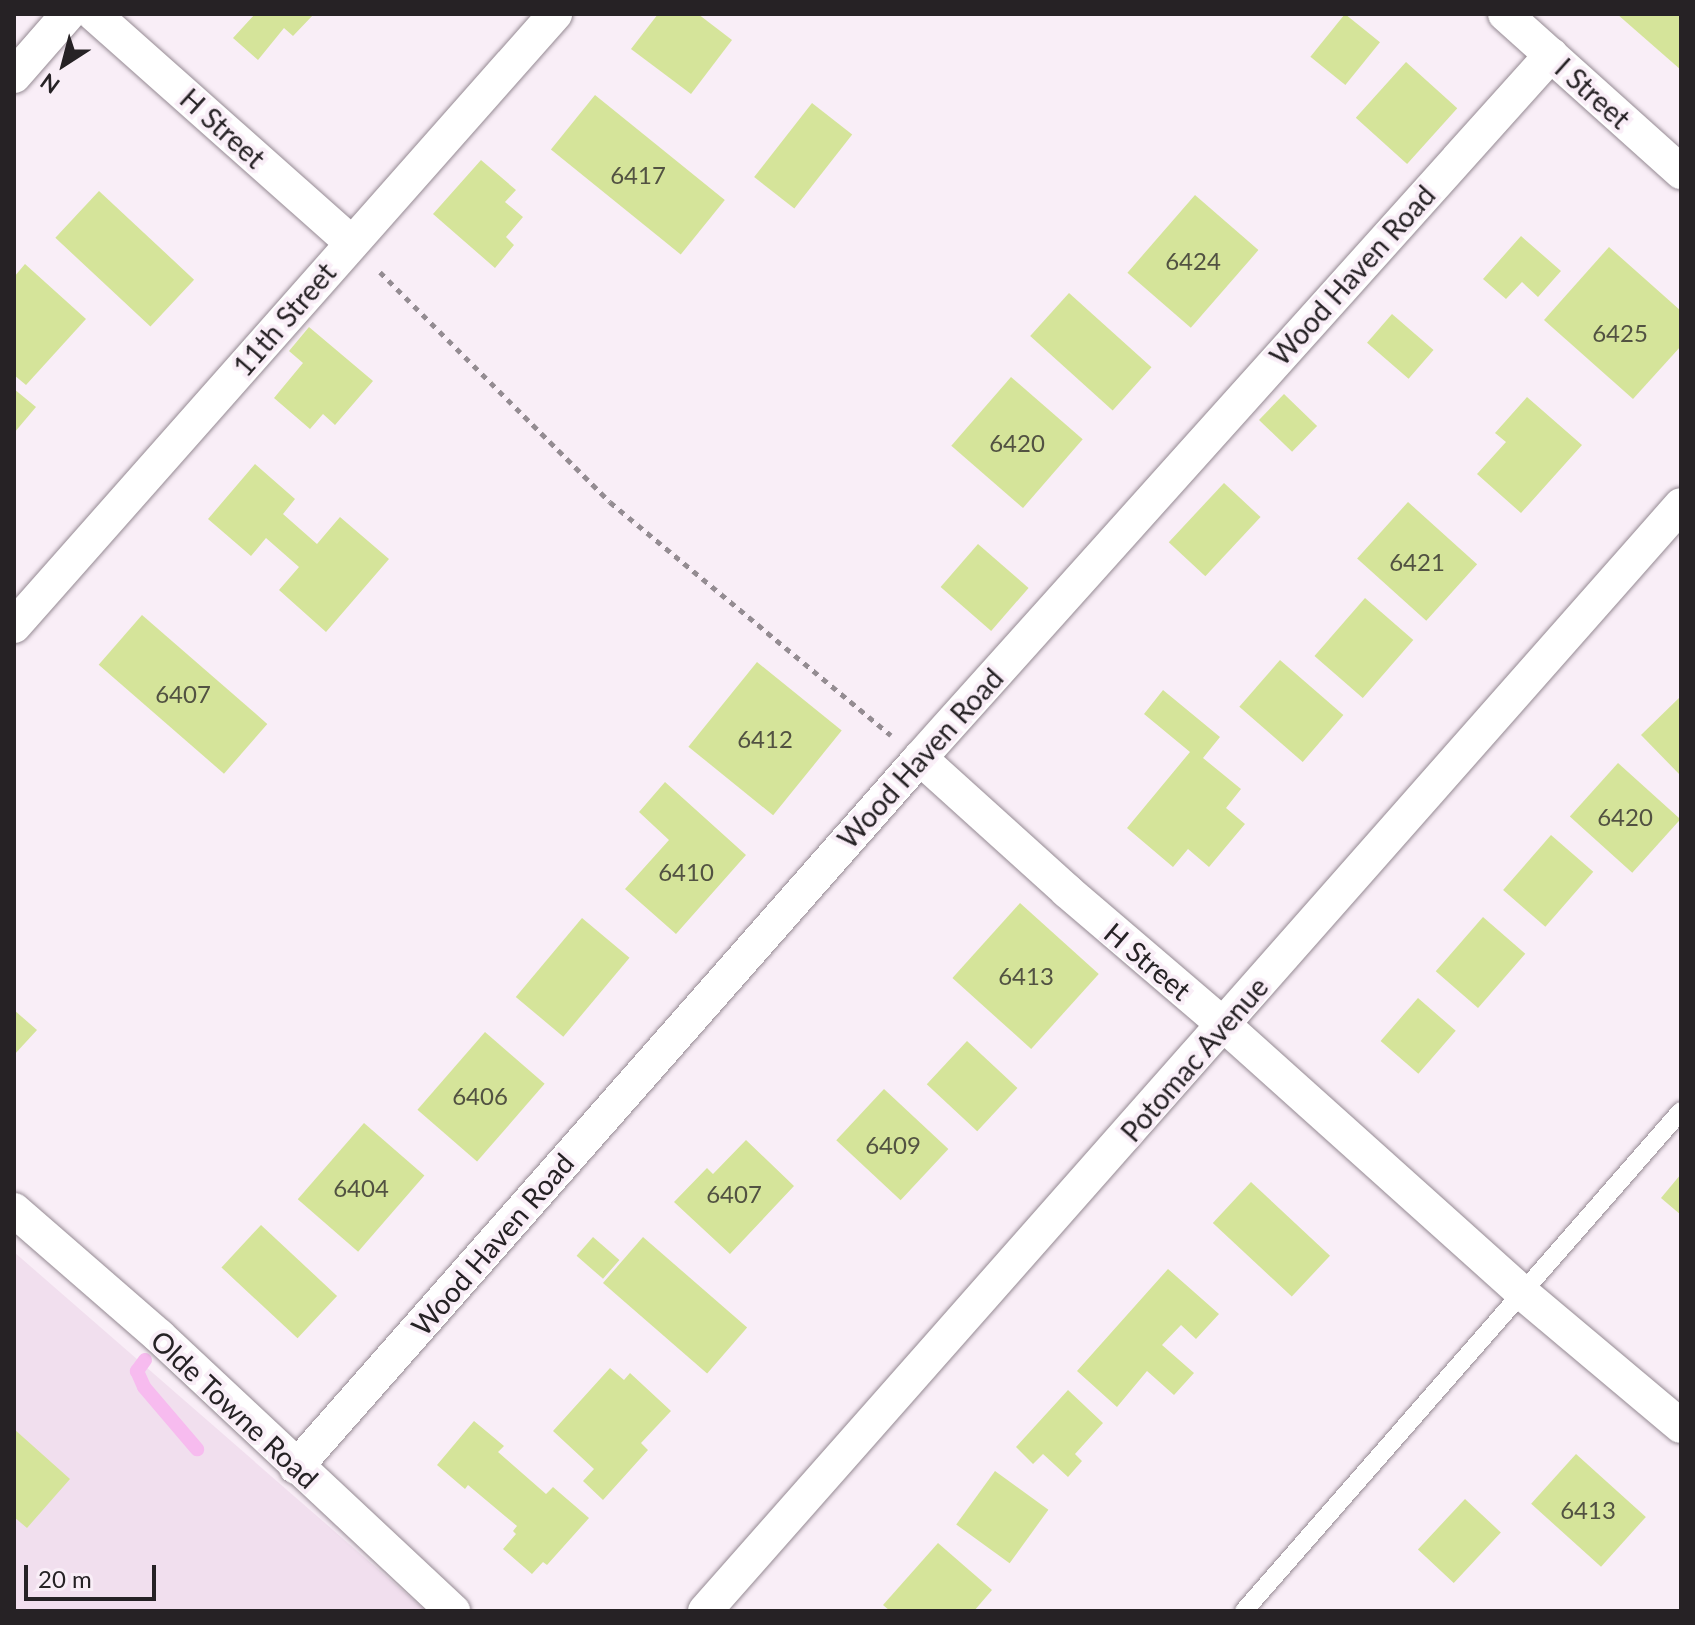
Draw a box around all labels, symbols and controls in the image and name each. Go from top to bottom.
north arrow [24,24,104,104]
street label: I Street [1549,51,1637,135]
text: N [35,68,64,100]
street label: H Street [174,81,272,175]
house number: 6417 [610,161,666,189]
street label: Wood Haven Road [1262,178,1442,372]
house number: 6424 [1165,247,1221,275]
street label: 11th Street [226,256,342,382]
house number: 6425 [1592,319,1648,347]
house number: 6420 [989,429,1045,457]
house number: 6421 [1389,548,1445,576]
street label: Wood Haven Road [830,661,1010,855]
house number: 6407 [155,680,211,708]
house number: 6412 [737,725,793,753]
house number: 6420 [1597,803,1653,831]
house number: 6410 [658,858,714,886]
street label: H Street [1098,915,1198,1007]
house number: 6413 [998,962,1054,990]
street label: Potomac Avenue [1113,970,1275,1148]
house number: 6406 [452,1082,508,1110]
house number: 6409 [865,1131,921,1159]
street label: Wood Haven Road [404,1146,580,1342]
house number: 6404 [333,1174,389,1202]
house number: 6407 [706,1180,762,1208]
street label: Olde Towne Road [144,1323,326,1495]
house number: 6413 [1560,1496,1616,1524]
scale bar [28,1549,160,1599]
text: 20 m [38,1564,92,1593]

